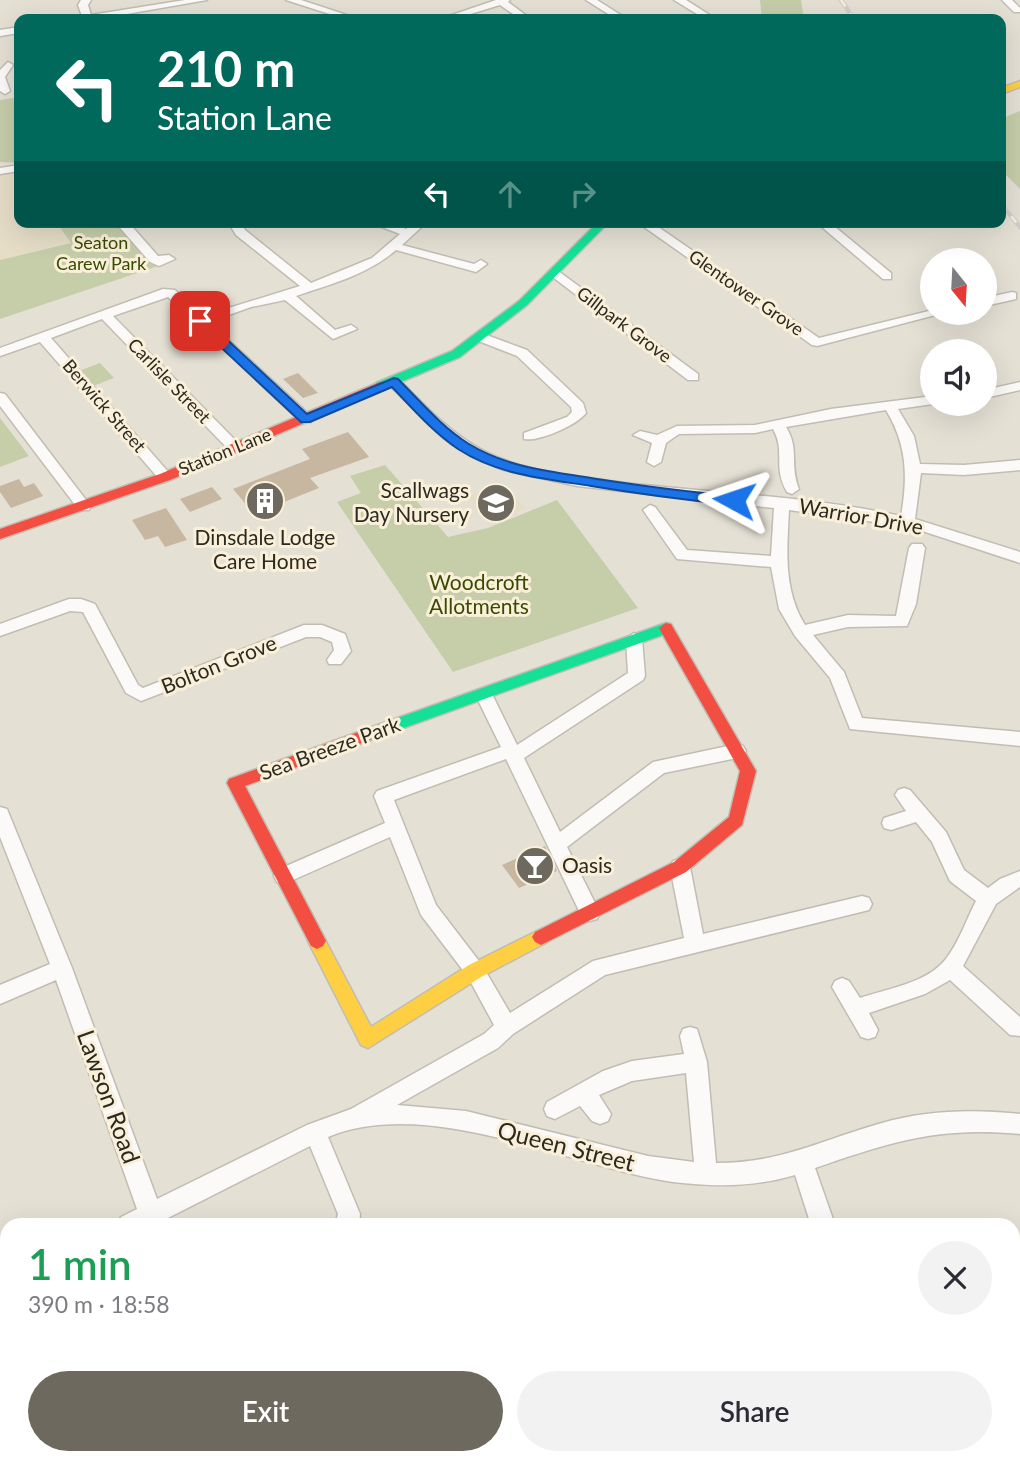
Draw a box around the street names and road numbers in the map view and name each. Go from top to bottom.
street label: Glentower Grove [685,244,808,340]
street label: Gillpark Grove [573,281,676,367]
street label: Carlisle Street [124,333,216,428]
street label: Berwick Street [58,354,151,457]
street label: Station Lane [175,422,274,480]
street label: Warrior Drive [797,492,925,539]
street label: Bolton Grove [157,629,280,698]
street label: Sea Breeze Park [256,710,403,785]
street label: Lawson Road [72,1026,147,1167]
street label: Queen Street [495,1114,638,1177]

